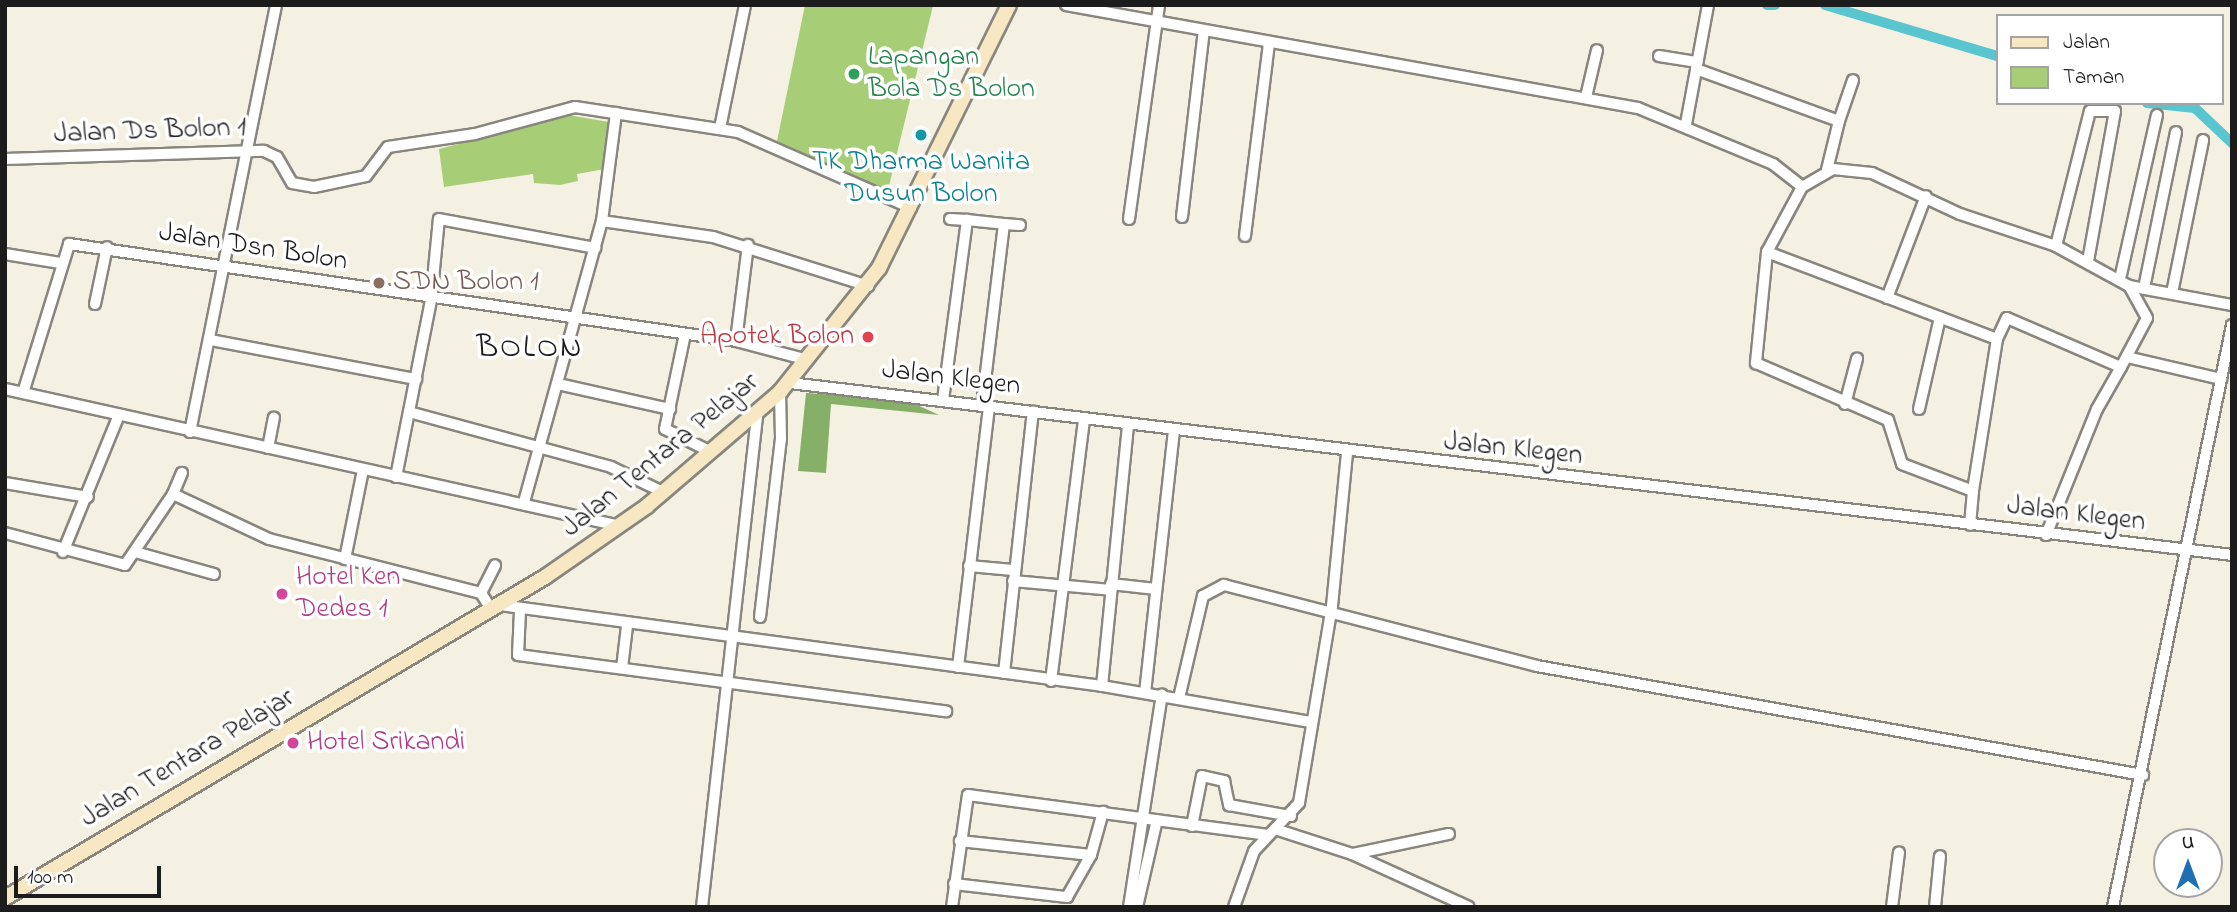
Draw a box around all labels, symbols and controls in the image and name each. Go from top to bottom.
legend [1996,14,2223,105]
text: Jalan [2063,28,2110,58]
place label: Lapangan Bola Ds Bolon [868,41,1035,107]
text: Taman [2063,63,2124,93]
marker: Lapangan Bola Ds Bolon [846,66,862,82]
street label: Jalan Ds Bolon 1 [53,112,247,152]
marker: TK Dharma Wanita Dusun Bolon [913,127,929,143]
place label: TK Dharma Wanita Dusun Bolon [812,146,1030,212]
street label: Jalan Dsn Bolon [156,216,350,280]
place label: SDN Bolon 1 [393,266,539,300]
marker: SDN Bolon 1 [371,275,387,291]
place label: Apotek Bolon [700,320,854,354]
marker: Apotek Bolon [860,329,876,345]
district label: BOLON [477,330,583,368]
street label: Jalan Klegen [880,354,1022,404]
street label: Jalan Tentara Pelajar [556,366,766,546]
street label: Jalan Klegen [1442,426,1584,474]
street label: Jalan Klegen [2005,490,2147,540]
place label: Hotel Ken Dedes 1 [296,561,400,627]
marker: Hotel Ken Dedes 1 [274,586,290,602]
street label: Jalan Tentara Pelajar [75,682,301,836]
place label: Hotel Srikandi [307,726,465,760]
marker: Hotel Srikandi [285,735,301,751]
north arrow [2153,828,2223,898]
text: U [2182,830,2194,857]
scale bar [18,852,164,896]
text: 100 m [27,863,73,893]

